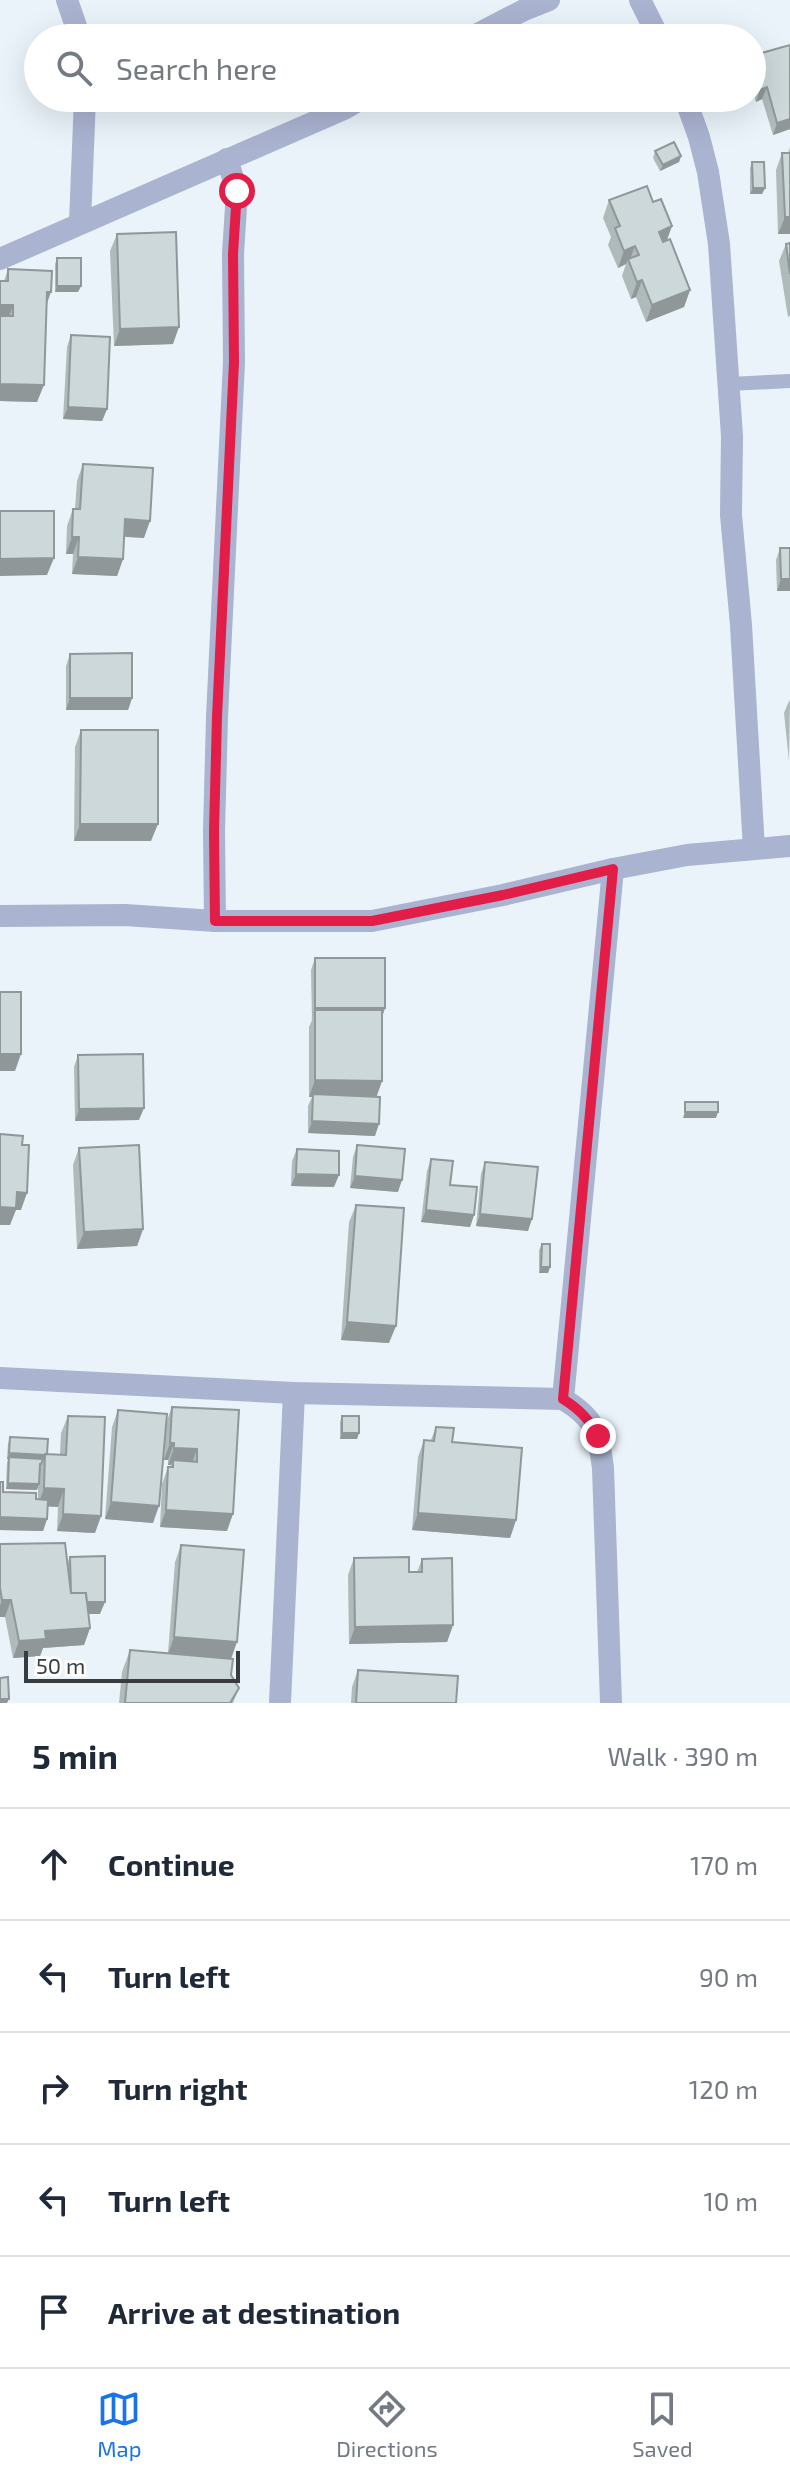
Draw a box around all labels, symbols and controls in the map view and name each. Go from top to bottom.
search box [24,24,766,112]
icon: search [52,46,96,90]
text: Search here [116,50,277,86]
route start [219,173,255,209]
route end [580,1418,616,1454]
scale bar [24,1647,240,1683]
text: 50 m [36,1652,85,1678]
text: 5 min [32,1735,118,1776]
text: Walk · 390 m [607,1740,758,1771]
icon: ahead [32,1842,76,1886]
text: Continue [108,1846,235,1882]
text: 170 m [690,1849,758,1880]
icon: left [32,1954,76,1998]
text: Turn left [108,1958,230,1994]
text: 90 m [699,1961,758,1992]
icon: right [32,2066,76,2110]
text: Turn right [108,2070,248,2106]
text: 120 m [689,2073,758,2104]
icon: left [32,2178,76,2222]
text: Turn left [108,2182,230,2218]
text: 10 m [703,2185,758,2216]
icon: arrive [32,2290,76,2334]
text: Arrive at destination [108,2294,400,2330]
tab: Map [97,2387,141,2461]
tab: Directions [336,2387,438,2461]
tab: Saved [632,2387,693,2461]

